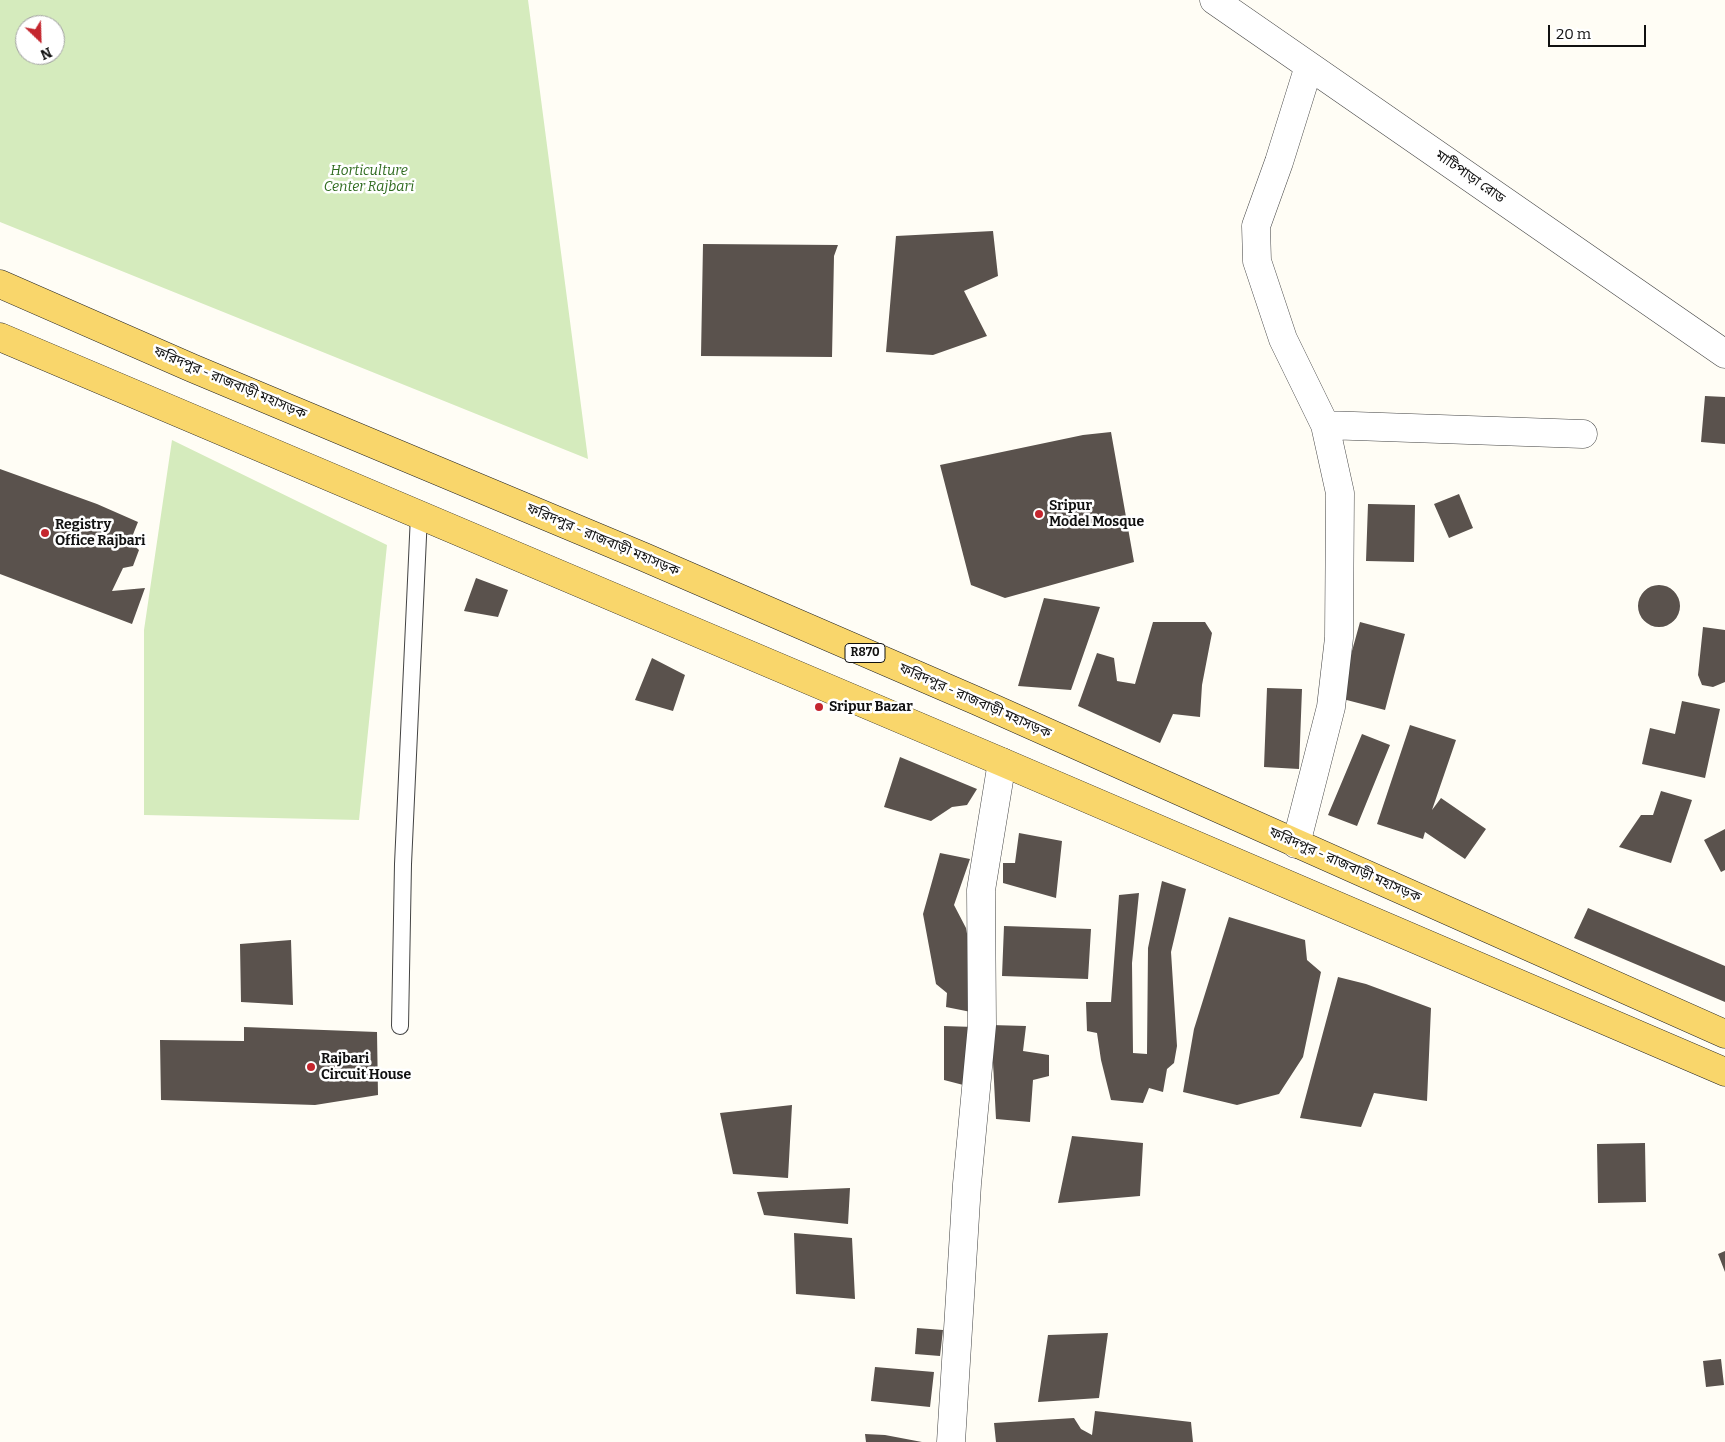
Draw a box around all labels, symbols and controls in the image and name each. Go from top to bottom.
north arrow [15,15,65,65]
scale bar [1550,15,1648,47]
text: 20 m [1556,25,1591,43]
text: N [38,43,54,63]
street label: মাটিপাড়া রোড [1432,147,1508,207]
park label: Horticulture Center Rajbari [324,163,414,196]
street label: ফরিদপুর - রাজবাড়ী মহাসড়ক [151,343,309,423]
place label: Sripur Model Mosque [1049,498,1144,530]
street label: ফরিদপুর - রাজবাড়ী মহাসড়ক [524,500,682,580]
marker: Sripur Model Mosque [1033,508,1045,520]
place label: Registry Office Rajbari [55,517,146,550]
marker: Registry Office Rajbari [39,527,51,539]
road number: R870 [845,644,885,662]
street label: ফরিদপুর - রাজবাড়ী মহাসড়ক [897,660,1053,742]
place label: Sripur Bazar [829,699,913,715]
marker: Sripur Bazar [813,701,825,713]
street label: ফরিদপুর - রাজবাড়ী মহাসড়ক [1267,824,1423,906]
place label: Rajbari Circuit House [321,1051,411,1084]
marker: Rajbari Circuit House [305,1061,317,1073]

